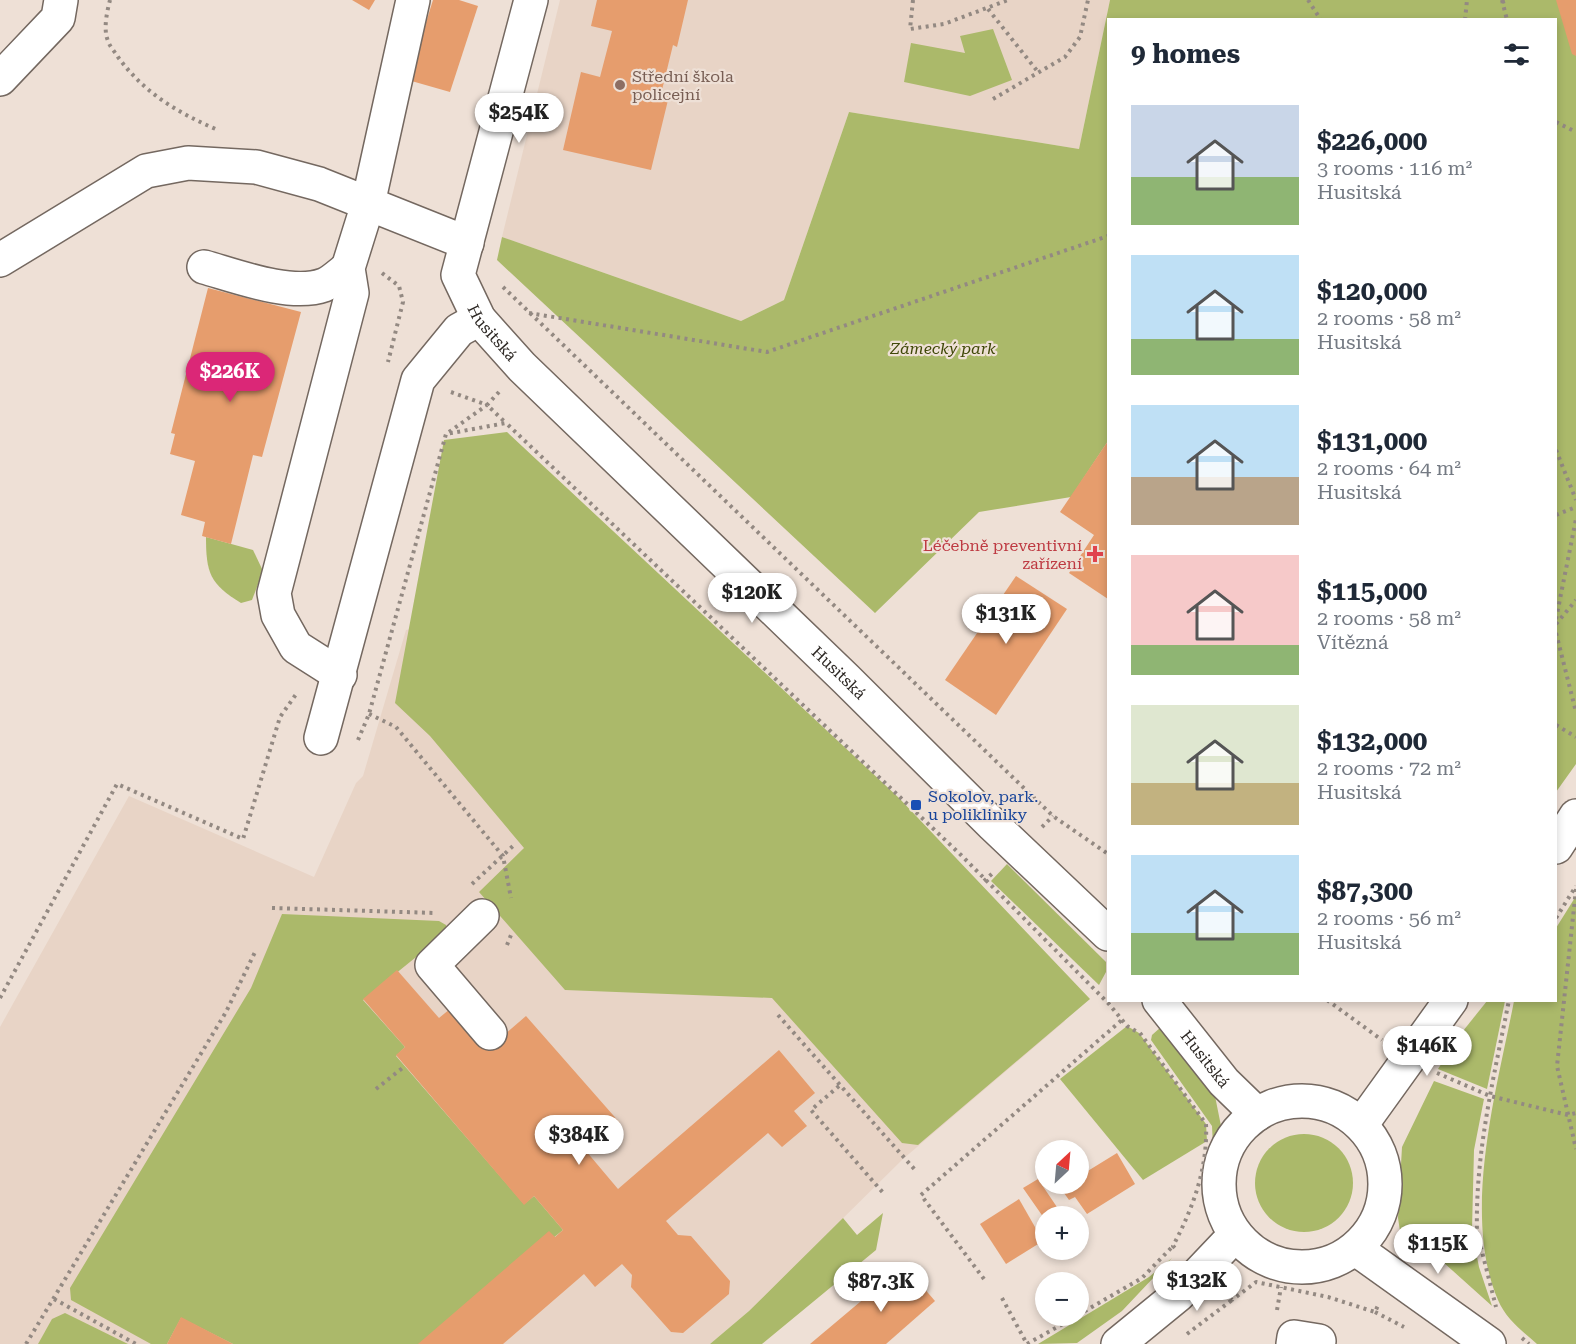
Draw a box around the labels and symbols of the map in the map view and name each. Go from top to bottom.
place label: Střední škola policejní [632,67,734,104]
marker: Střední škola policejní [613,78,627,92]
pin: $254K [477,93,561,144]
street label: Husitská [463,301,521,365]
park label: Zámecký park [889,339,996,358]
pin: $226K [188,352,272,403]
place label: Léčebně preventivní zařízení [923,536,1082,573]
marker: Léčebně preventivní zařízení [1086,545,1104,563]
pin: $120K [710,573,794,624]
pin: $131K [964,594,1048,645]
street label: Husitská [808,642,870,703]
place label: Sokolov, park. u polikliniky [928,787,1038,824]
marker: Sokolov, park. u polikliniky [909,798,923,812]
pin: $146K [1385,1026,1469,1077]
street label: Husitská [1177,1027,1234,1092]
pin: $384K [537,1115,621,1166]
north arrow [1035,1140,1089,1194]
pin: $115K [1396,1224,1480,1275]
pin: $132K [1155,1261,1239,1312]
pin: $87.3K [832,1262,930,1313]

